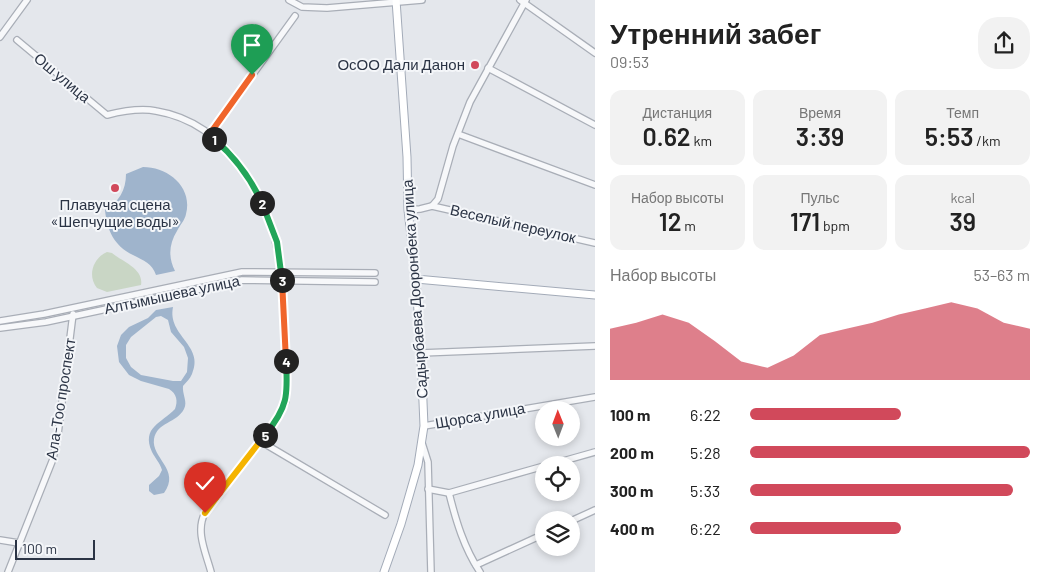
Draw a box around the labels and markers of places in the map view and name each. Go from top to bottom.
pin [231,24,273,75]
place label: ОсОО Дали Данон [337,55,465,73]
marker: ОсОО Дали Данон [469,59,481,71]
pin: 1 [202,126,226,152]
marker: Плавучая сцена «Шепчущие воды» [109,182,121,194]
pin: 2 [250,190,274,216]
place label: Плавучая сцена «Шепчущие воды» [50,195,180,230]
pin: 3 [270,268,294,292]
pin: 4 [274,348,298,374]
pin: 5 [252,422,278,448]
pin [184,462,226,513]

